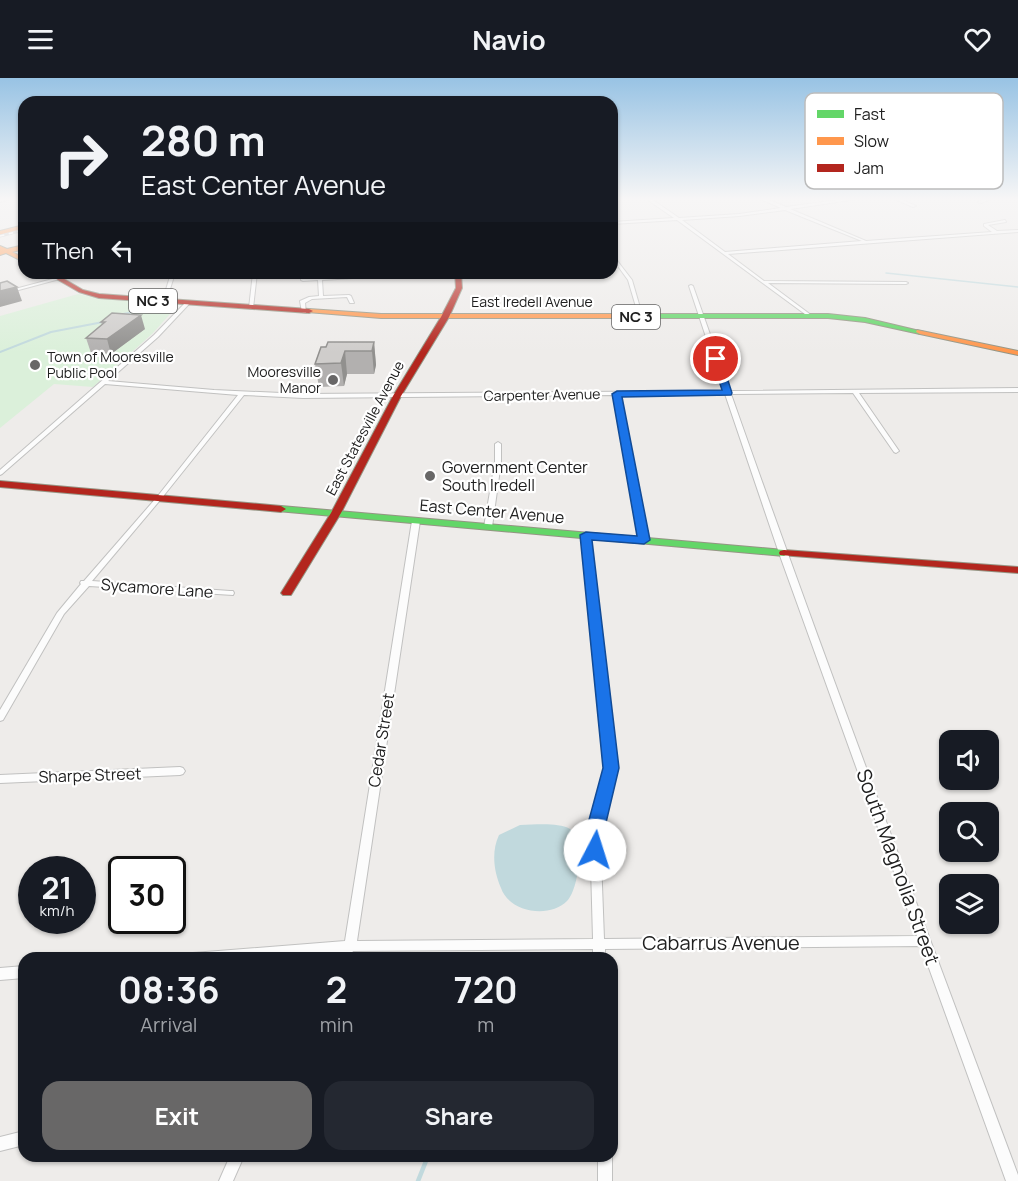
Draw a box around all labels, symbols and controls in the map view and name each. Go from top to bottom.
text: Navio [472,21,546,58]
icon: menu [24,23,57,56]
icon: heart [961,23,994,56]
legend [805,93,1003,189]
text: Fast [854,103,885,125]
text: 280 m [141,111,266,169]
icon: right [42,120,120,198]
text: Slow [854,130,889,152]
text: Jam [854,157,884,179]
text: East Center Avenue [141,166,386,203]
icon: left [106,234,139,267]
text: Then [42,236,94,266]
road number: NC 3 [129,289,177,313]
street label: East Iredell Avenue [471,292,593,311]
road number: NC 3 [612,305,660,329]
pin [690,333,741,384]
icon: arrive [699,342,732,375]
place label: Town of Mooresville Public Pool [47,347,174,382]
street label: East Statesville Avenue [321,357,408,498]
marker: Town of Mooresville Public Pool [28,358,42,372]
place label: Mooresville Manor [247,362,321,397]
marker: Mooresville Manor [326,373,340,387]
street label: Carpenter Avenue [483,384,601,405]
place label: Government Center South Iredell [442,456,588,496]
marker: Government Center South Iredell [423,469,437,483]
street label: East Center Avenue [419,494,565,528]
street label: Sycamore Lane [100,573,214,603]
street label: Cedar Street [363,691,399,789]
map controls [939,730,999,934]
button: sound [939,730,999,790]
street label: Sharpe Street [38,762,142,788]
street label: South Magnolia Street [850,765,946,968]
button: search [939,802,999,862]
position arrow [563,818,627,882]
speed limit sign: 30 [108,856,186,934]
text: 21 [41,867,73,908]
button: layers [939,874,999,934]
text: km/h [40,900,74,921]
street label: Cabarrus Avenue [642,929,800,956]
text: 08:36 [118,965,220,1014]
text: 2 [326,965,347,1014]
text: 720 [453,965,518,1014]
text: Arrival [140,1011,197,1038]
text: min [320,1011,353,1038]
text: m [477,1011,494,1038]
button: Exit [42,1081,312,1150]
button: Share [324,1081,594,1150]

